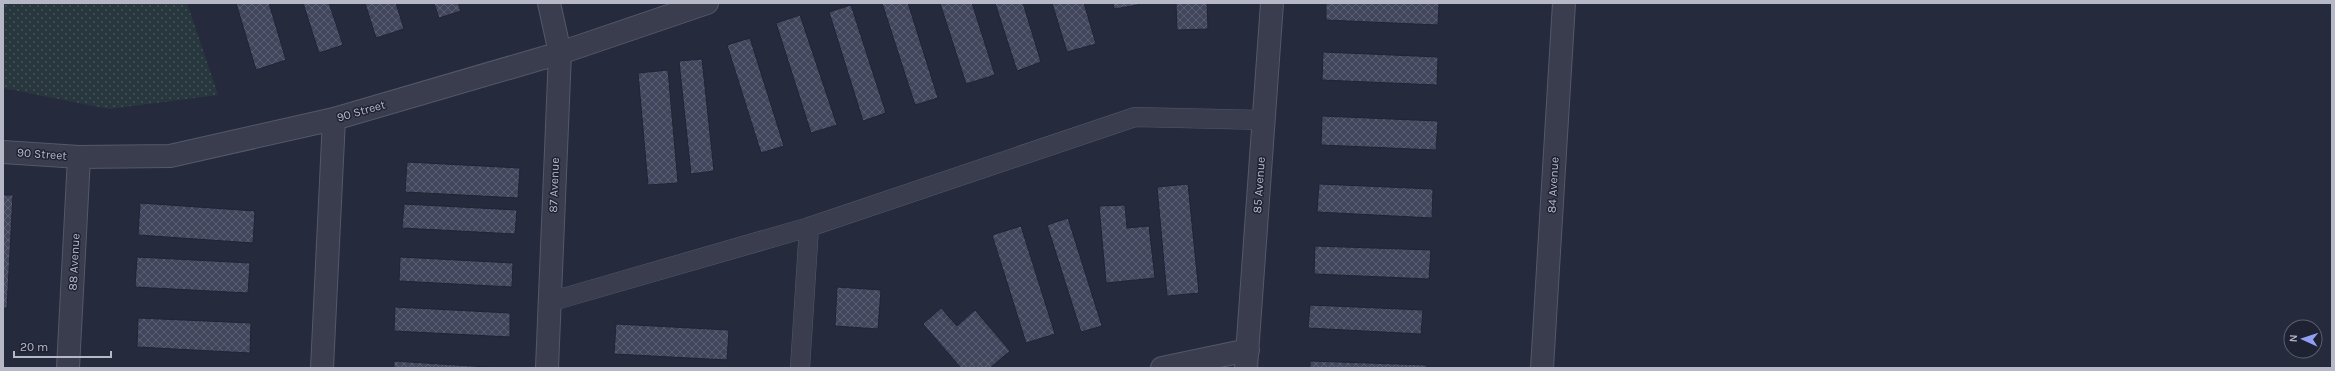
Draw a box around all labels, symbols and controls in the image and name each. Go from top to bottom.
street label: 90 Street [335,97,387,125]
street label: 90 Street [17,145,68,163]
street label: 85 Avenue [1250,156,1268,214]
street label: 84 Avenue [1545,156,1561,214]
street label: 87 Avenue [546,157,562,213]
street label: 88 Avenue [66,233,82,291]
north arrow [2283,319,2323,359]
scale bar [14,333,111,359]
text: N [2287,334,2300,343]
text: 20 m [20,340,48,354]

